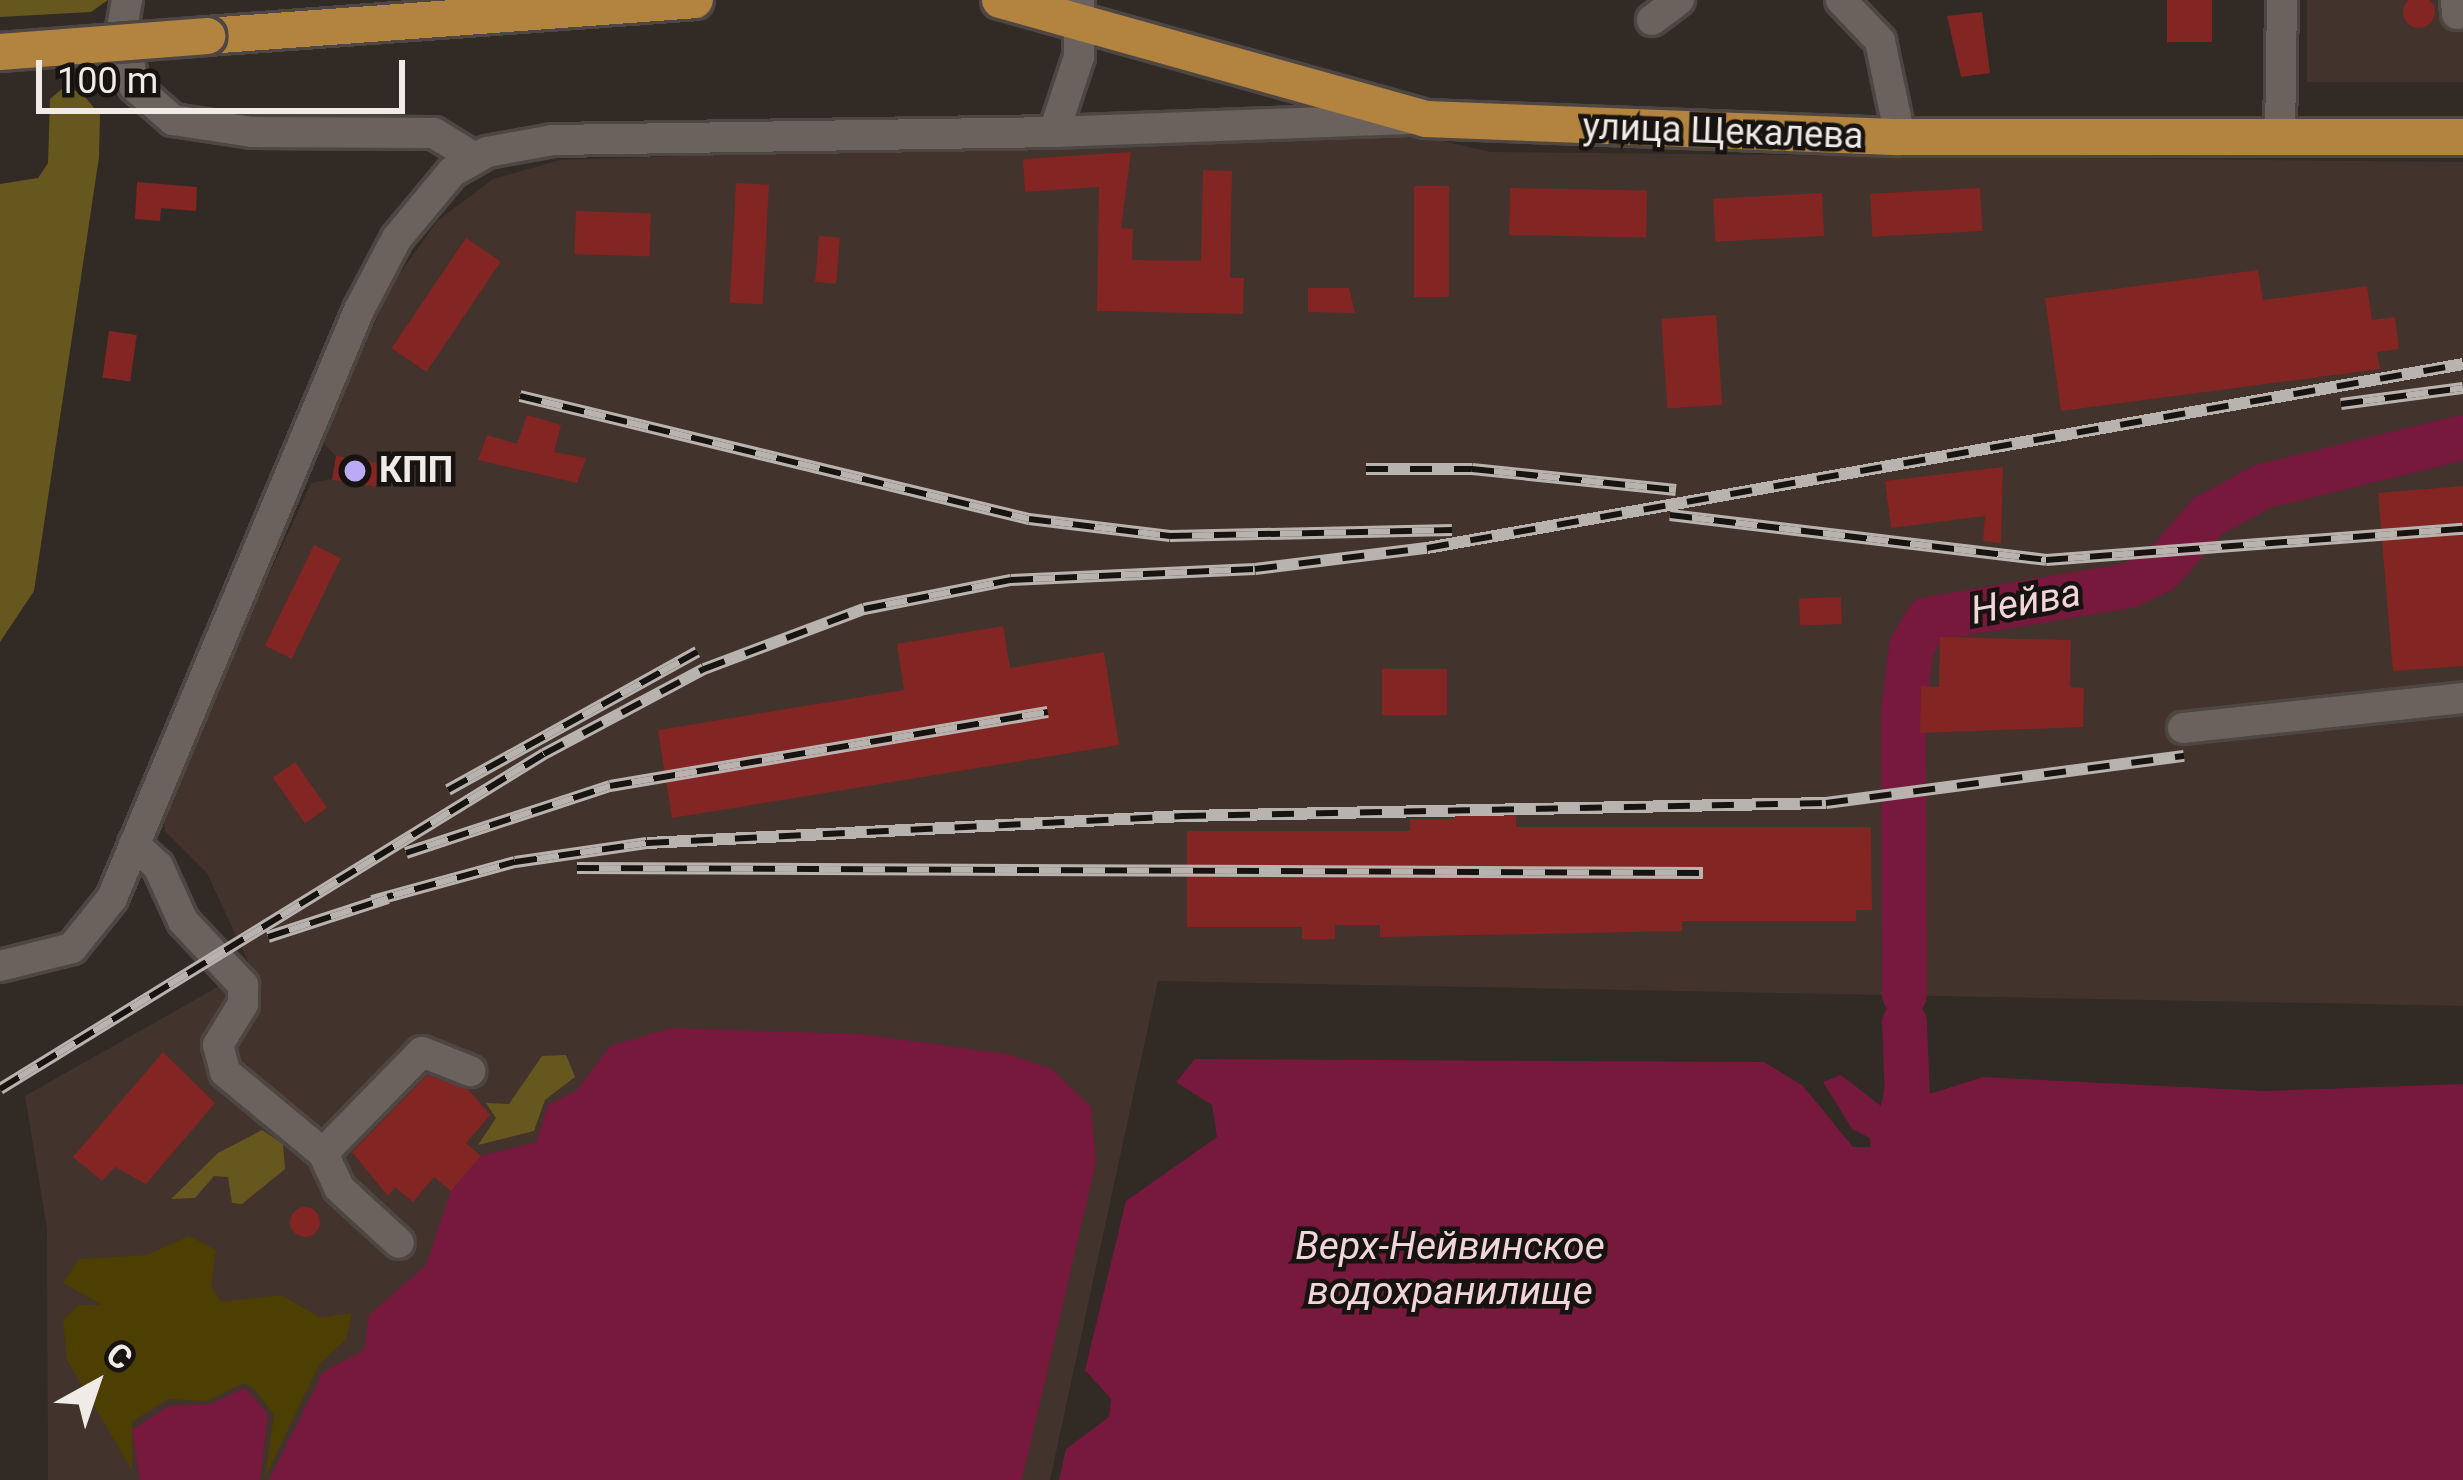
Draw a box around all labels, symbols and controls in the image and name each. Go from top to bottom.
scale bar [42,36,411,110]
text: 100 m [57,60,158,102]
street label: улица Щекалева [1582,106,1864,158]
place label: КПП [379,449,453,493]
marker: КПП [342,458,368,484]
water label: Нейва [1967,569,2085,635]
water label: Верх-Нейвинское водохранилище [1295,1224,1605,1315]
north arrow [36,1324,156,1444]
text: С [99,1334,140,1378]

